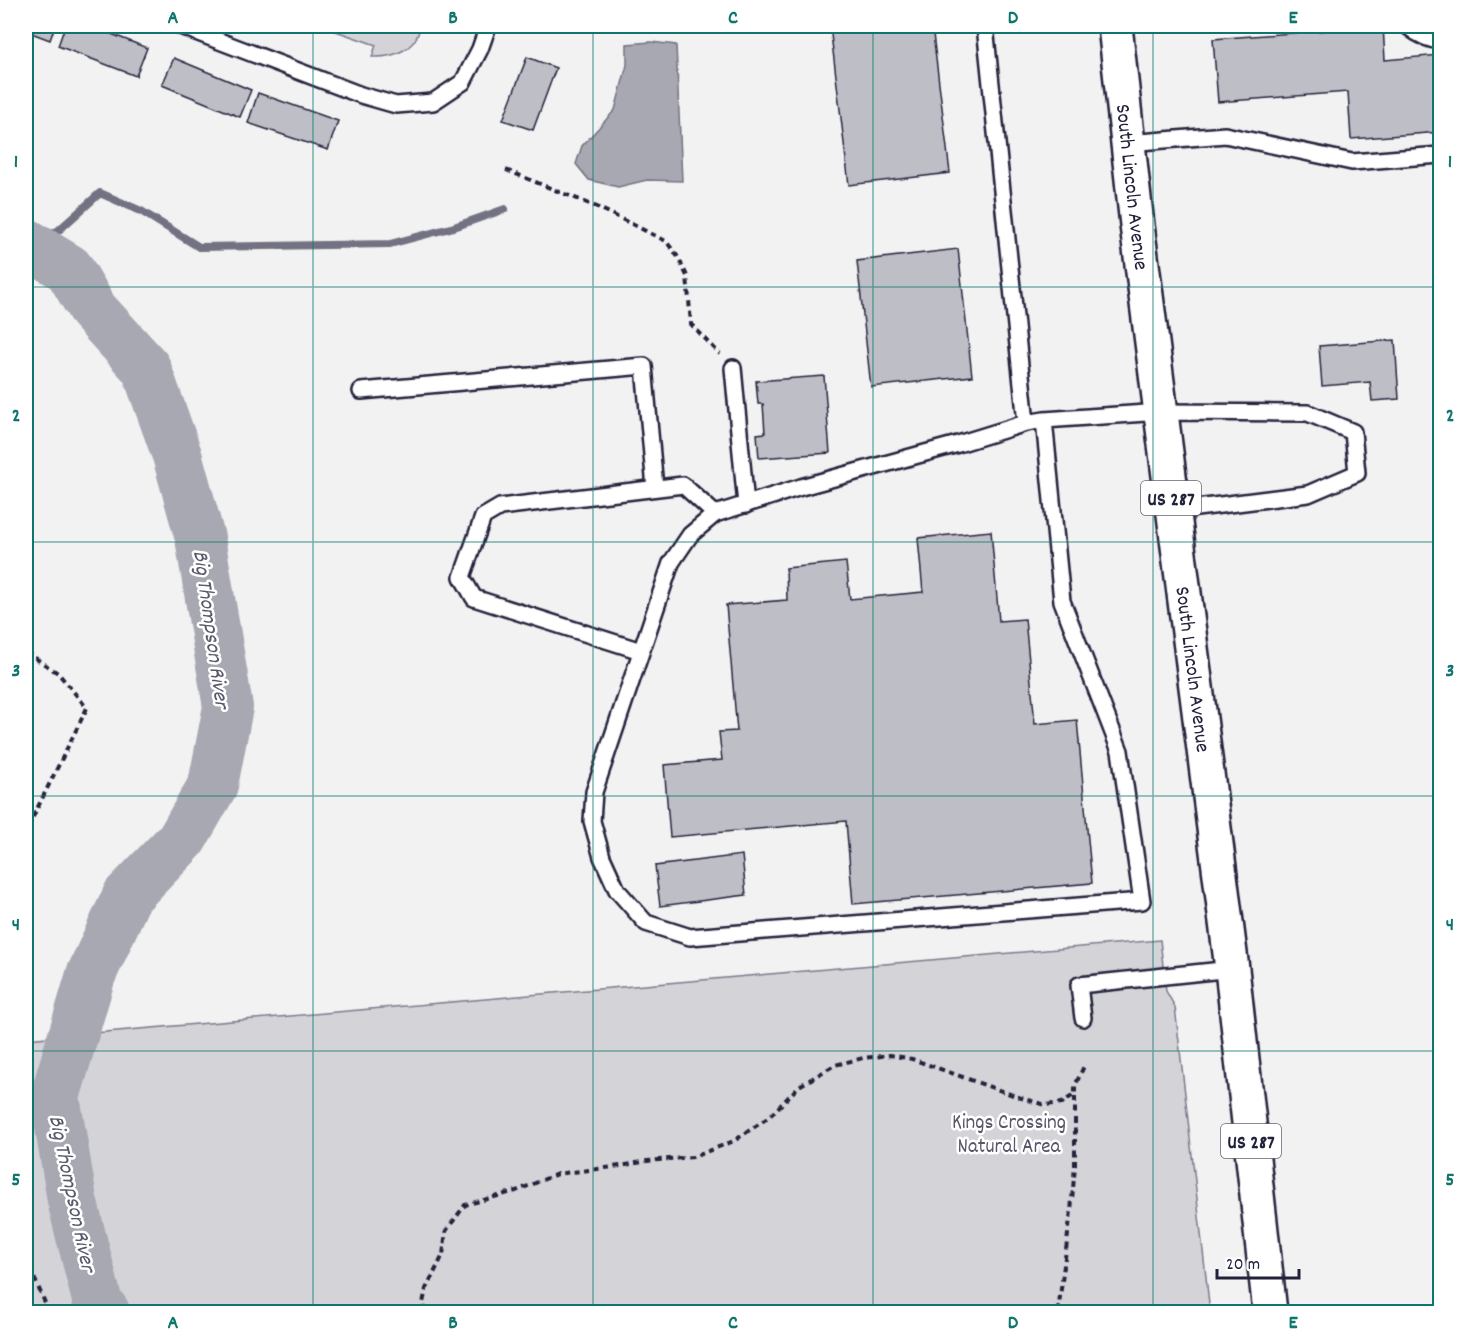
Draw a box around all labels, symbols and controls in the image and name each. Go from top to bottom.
text: A [168,5,179,33]
text: B [448,5,458,33]
text: C [728,5,738,33]
text: D [1008,5,1019,33]
text: E [1288,5,1298,33]
street label: South Lincoln Avenue [1106,103,1155,272]
text: 1 [14,149,18,177]
text: 1 [1448,149,1452,177]
text: 2 [12,403,20,431]
text: 2 [1446,403,1454,431]
road number: US 287 [1141,481,1201,515]
water label: Big Thompson River [183,549,236,713]
street label: South Lincoln Avenue [1165,585,1216,754]
text: 3 [12,658,20,686]
text: 3 [1446,658,1454,686]
text: 4 [12,912,20,940]
text: 4 [1446,912,1454,940]
park label: Kings Crossing Natural Area [952,1109,1066,1163]
water label: Big Thompson River [39,1113,103,1278]
road number: US 287 [1221,1124,1281,1158]
text: 5 [11,1167,21,1195]
text: 5 [1445,1167,1455,1195]
scale bar [1217,1242,1300,1280]
text: 20 m [1226,1253,1260,1278]
text: A [168,1310,179,1338]
text: B [448,1310,458,1338]
text: C [728,1310,738,1338]
text: D [1008,1310,1019,1338]
text: E [1288,1310,1298,1338]

